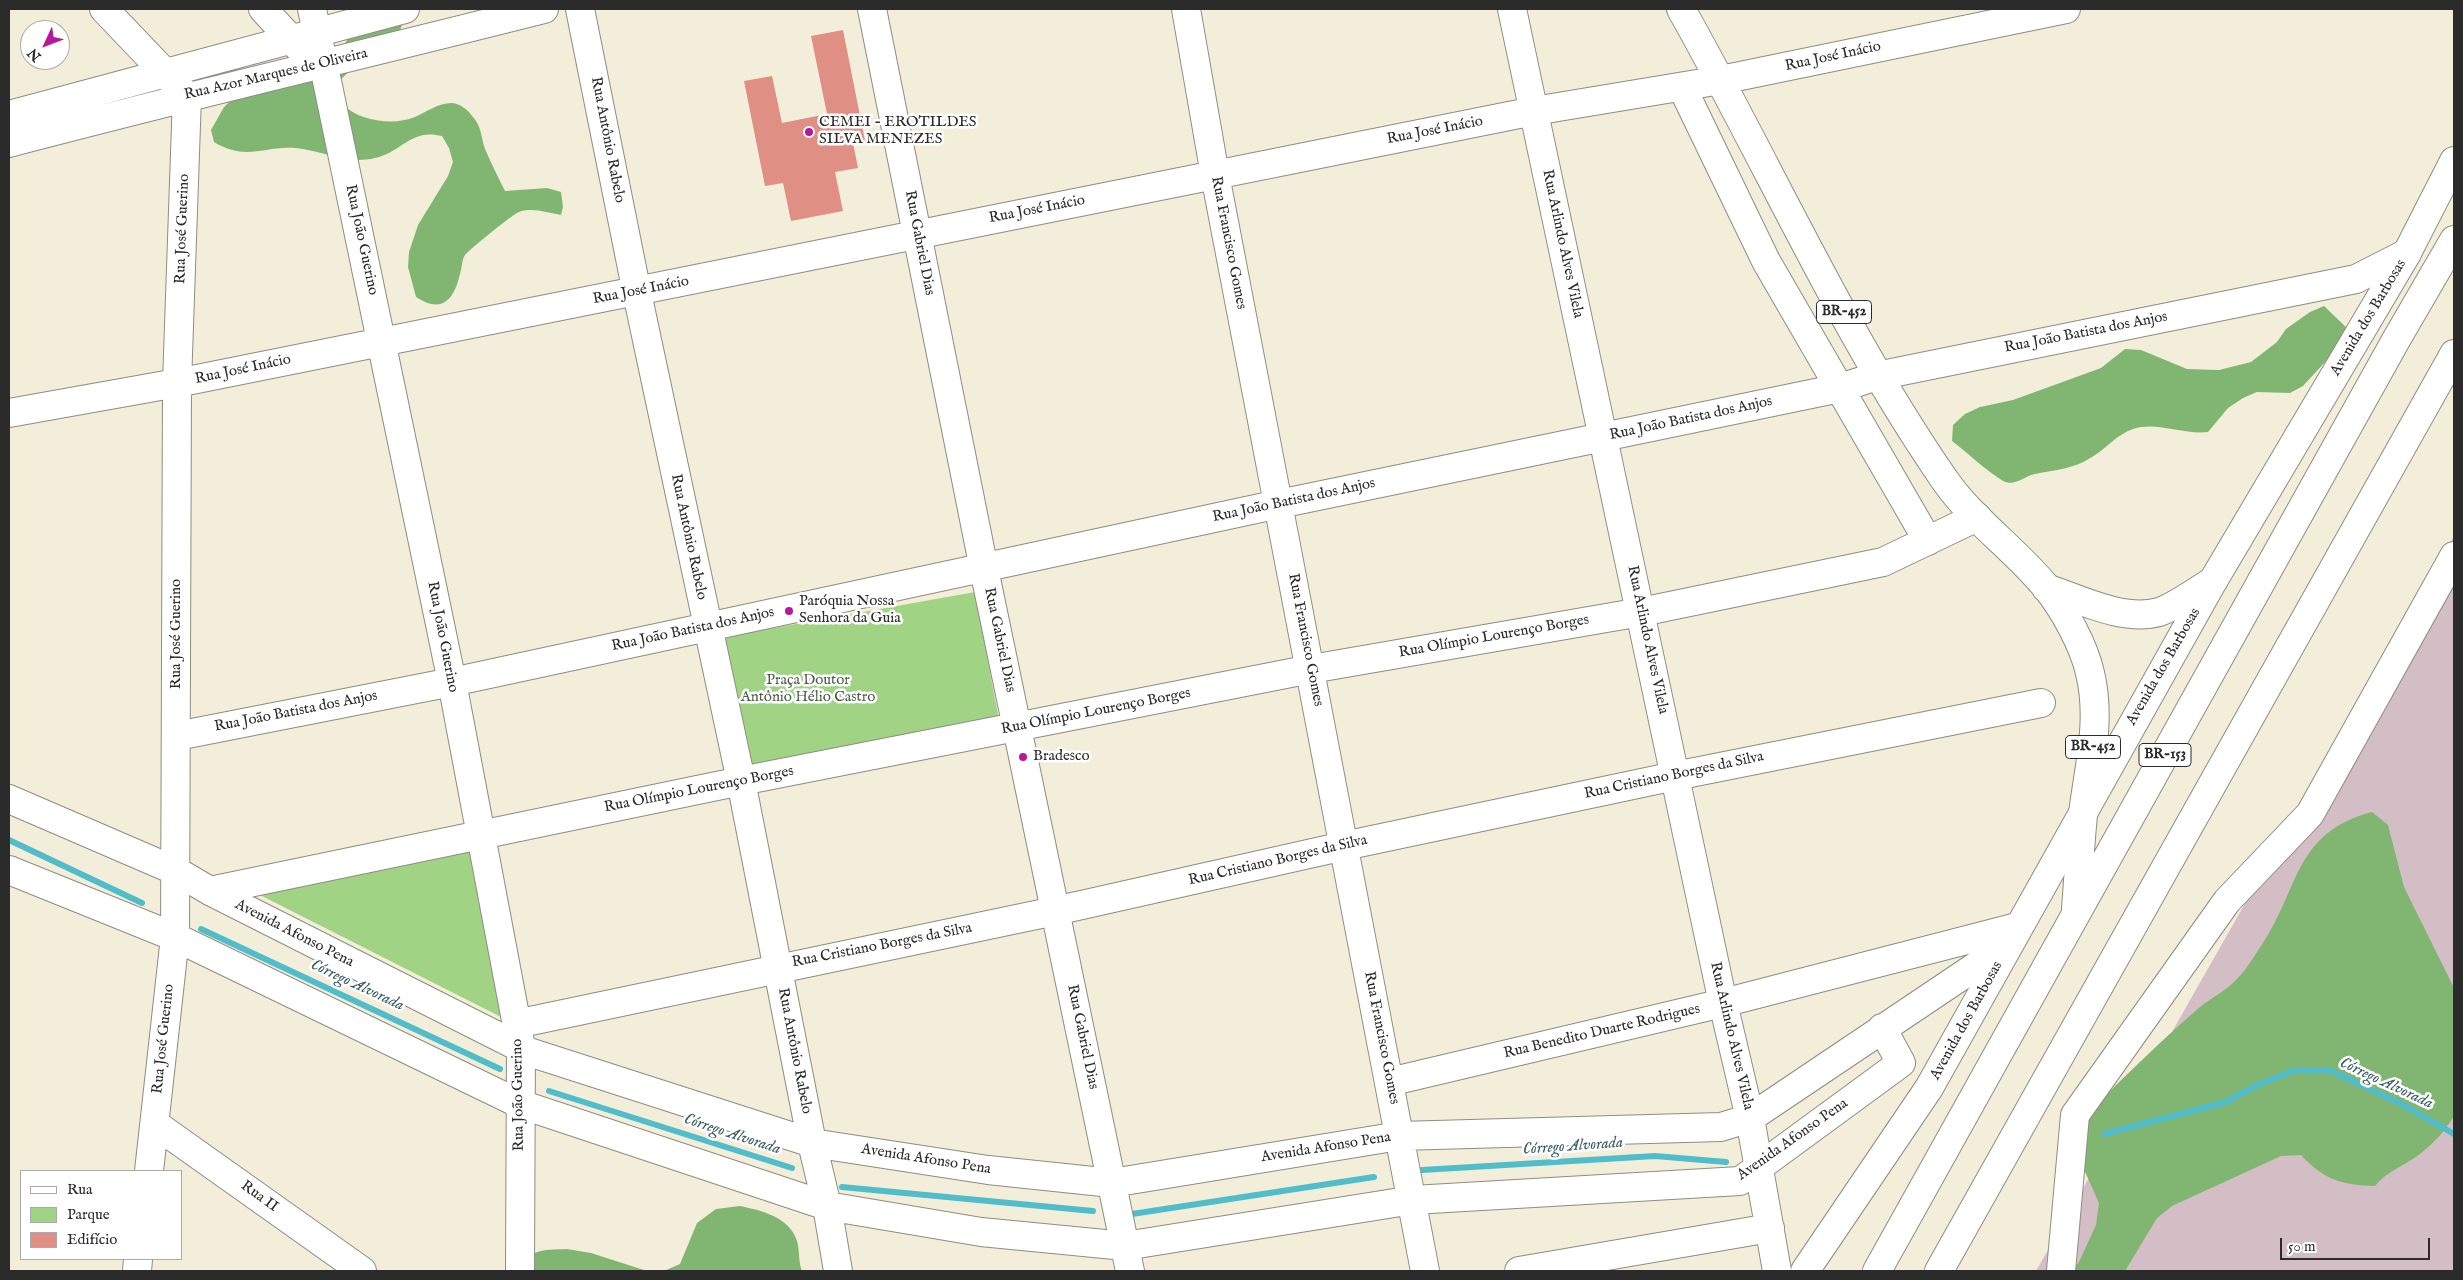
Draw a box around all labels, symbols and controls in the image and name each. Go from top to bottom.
north arrow [20,20,70,70]
street label: Rua José Inácio [1783,38,1883,76]
text: N [24,44,45,65]
street label: Rua Azor Marques de Oliveira [183,45,369,105]
street label: Rua Antônio Rabelo [586,75,628,205]
street label: Rua José Inácio [1385,113,1485,149]
place label: CEMEI - EROTILDES SILVA MENEZES [819,114,976,149]
marker: CEMEI - EROTILDES SILVA MENEZES [803,126,815,138]
street label: Rua Arlindo Alves Vilela [1537,168,1587,320]
street label: Rua José Guerino [172,174,194,284]
street label: Rua Francisco Gomes [1206,175,1250,311]
street label: Rua João Guerino [340,183,382,297]
street label: Rua Gabriel Dias [900,189,938,297]
street label: Rua José Inácio [987,192,1087,228]
street label: Avenida dos Barbosas [2327,257,2411,379]
street label: Rua José Inácio [591,273,691,309]
road number: BR-452 [1816,300,1872,324]
street label: Rua João Batista dos Anjos [2003,308,2169,358]
street label: Rua José Inácio [193,351,293,389]
street label: Rua João Batista dos Anjos [1608,393,1774,445]
street label: Rua Antônio Rabelo [666,472,710,602]
street label: Rua João Batista dos Anjos [1211,475,1377,527]
street label: Rua Arlindo Alves Vilela [1622,564,1672,716]
street label: Rua Francisco Gomes [1283,572,1327,708]
street label: Rua José Guerino [168,579,186,689]
street label: Rua João Guerino [422,580,462,694]
street label: Rua Gabriel Dias [979,586,1019,694]
place label: Paróquia Nossa Senhora da Guia [799,593,901,628]
street label: Rua João Batista dos Anjos [610,604,776,656]
marker: Paróquia Nossa Senhora da Guia [783,605,795,617]
street label: Avenida dos Barbosas [2123,605,2205,729]
street label: Rua Olímpio Lourenço Borges [1397,611,1591,663]
park label: Praça Doutor Antônio Hélio Castro [741,672,875,707]
street label: Rua Olímpio Lourenço Borges [1000,685,1192,739]
street label: Rua João Batista dos Anjos [213,687,379,737]
road number: BR-452 [2066,736,2120,759]
road number: BR-153 [2139,744,2191,766]
place label: Bradesco [1033,748,1090,766]
street label: Rua Cristiano Borges da Silva [1583,748,1765,804]
marker: Bradesco [1017,751,1029,763]
street label: Rua Olímpio Lourenço Borges [603,763,795,817]
street label: Rua Cristiano Borges da Silva [1187,832,1369,890]
street label: Avenida Afonso Pena [232,896,356,972]
street label: Rua Cristiano Borges da Silva [791,920,973,972]
water label: Córrego Alvorada [307,956,407,1016]
street label: Avenida dos Barbosas [1927,959,2007,1083]
street label: Rua Arlindo Alves Vilela [1705,960,1757,1112]
street label: Rua Francisco Gomes [1359,970,1403,1106]
street label: Rua José Guerino [149,983,179,1095]
street label: Rua Gabriel Dias [1062,983,1102,1091]
street label: Rua Antônio Rabelo [773,986,815,1116]
street label: Rua Benedito Duarte Rodrigues [1502,1001,1702,1063]
street label: Rua João Guerino [509,1038,529,1152]
water label: Córrego Alvorada [2336,1054,2436,1114]
street label: Avenida Afonso Pena [1734,1095,1852,1185]
water label: Córrego Alvorada [681,1110,783,1160]
street label: Avenida Afonso Pena [1260,1129,1392,1167]
water label: Córrego Alvorada [1522,1134,1624,1160]
street label: Avenida Afonso Pena [860,1141,992,1179]
legend [20,1170,182,1260]
street label: Rua II [237,1177,281,1217]
text: Rua [67,1180,93,1199]
text: Parque [67,1205,110,1224]
scale bar [2283,1228,2433,1260]
text: Edifício [67,1230,117,1249]
text: 50 m [2288,1237,2316,1256]

